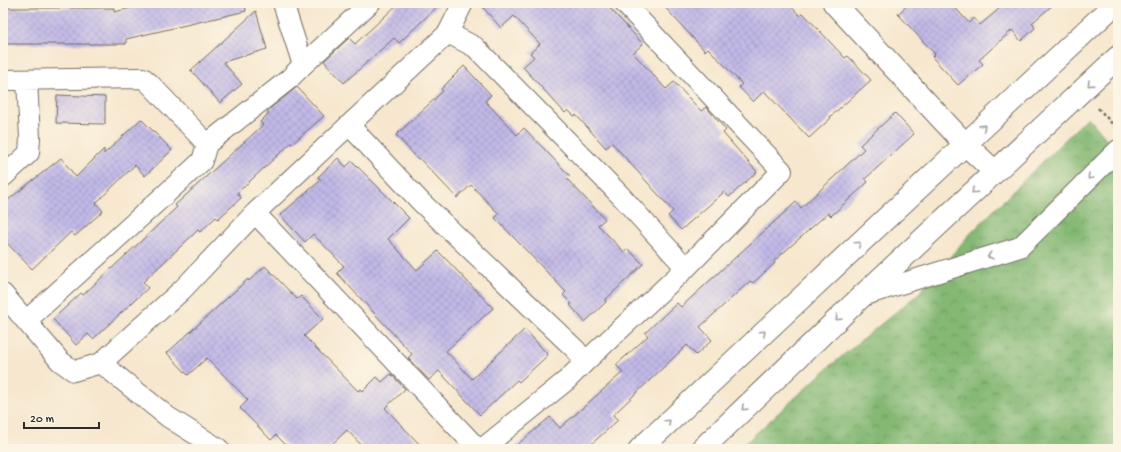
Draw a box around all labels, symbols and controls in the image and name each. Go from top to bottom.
one-way arrow [1087,79,1095,87]
one-way arrow [978,124,986,131]
one-way arrow [1087,172,1095,180]
one-way arrow [971,187,979,194]
one-way arrow [853,241,861,249]
one-way arrow [987,251,994,260]
one-way arrow [836,314,843,321]
one-way arrow [758,330,766,338]
one-way arrow [742,403,749,410]
scale bar [24,404,99,430]
text: 20 m [30,413,55,427]
one-way arrow [664,420,671,427]

